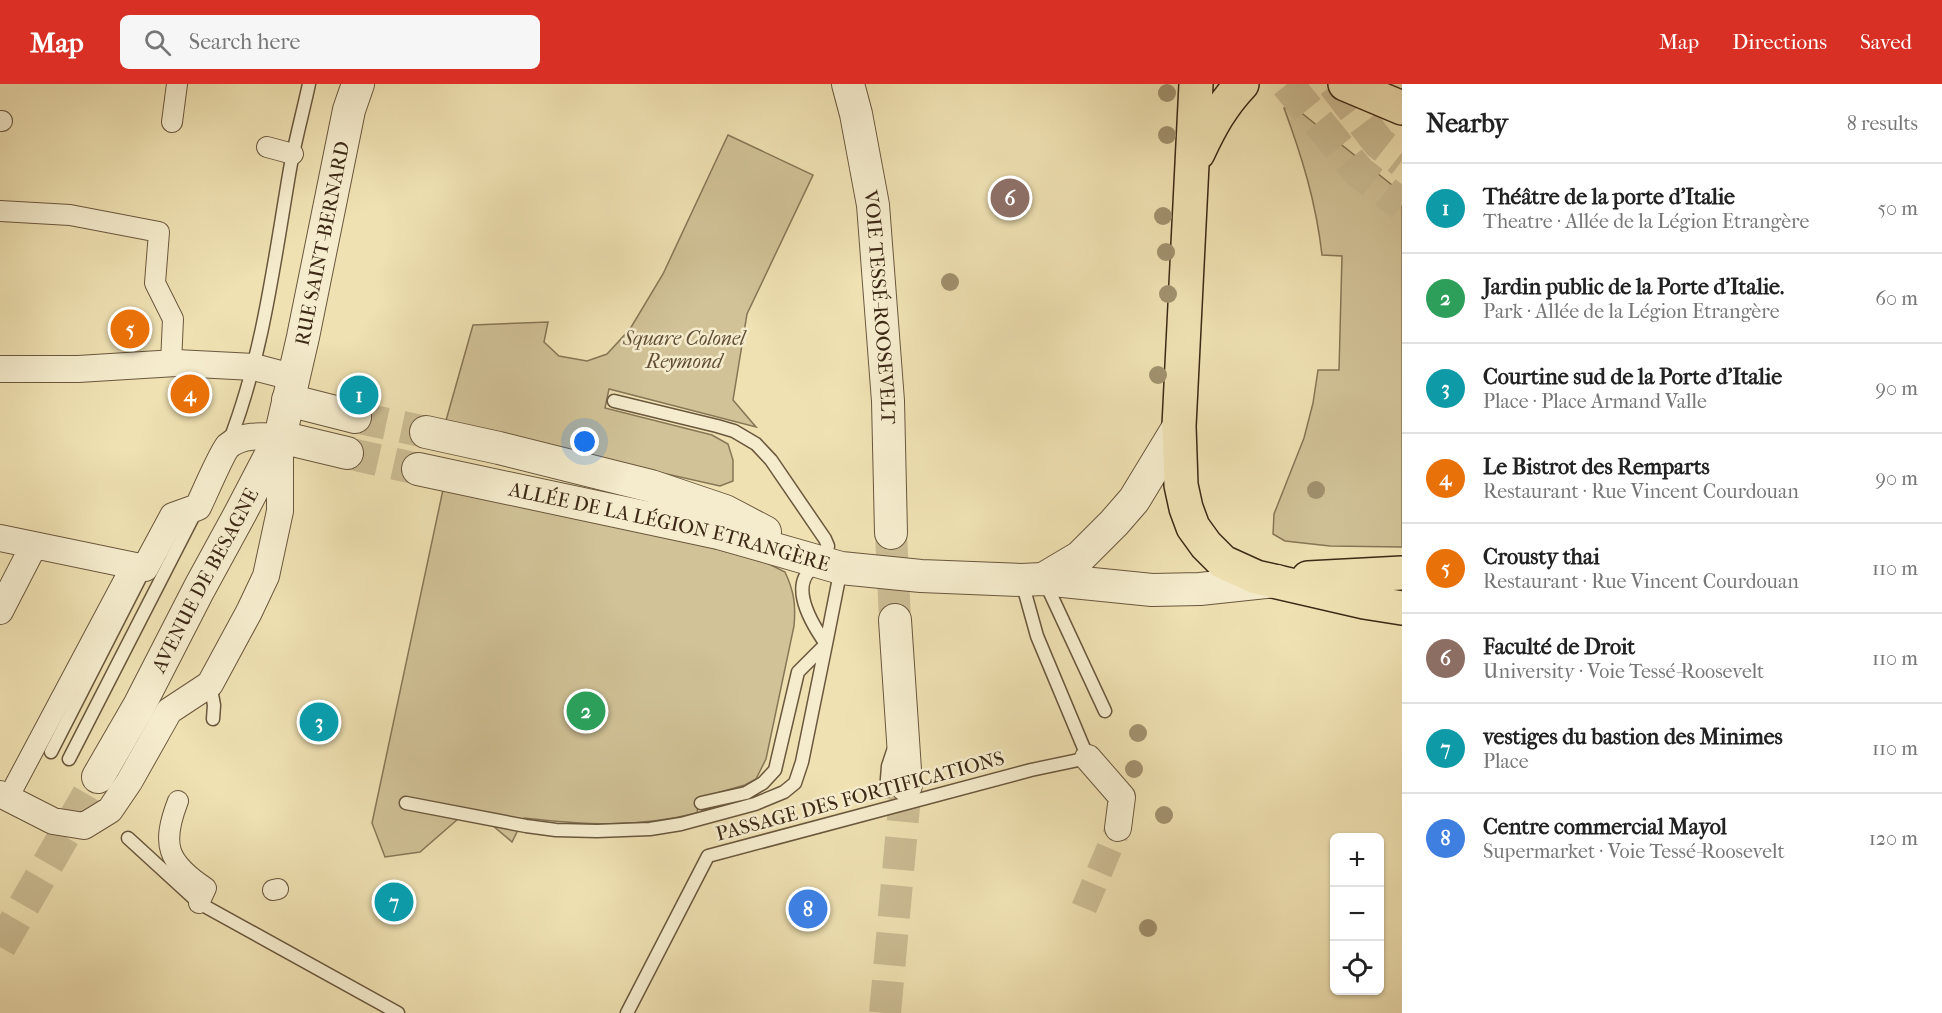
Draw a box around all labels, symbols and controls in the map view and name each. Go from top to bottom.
search box [120,15,540,69]
text: Map [30,26,84,59]
icon: search [141,26,174,59]
text: Search here [189,29,300,55]
text: Map [1659,30,1699,54]
text: Directions [1732,30,1827,54]
text: Saved [1860,30,1912,54]
text: Nearby [1426,108,1508,139]
text: 8 results [1847,112,1918,135]
street label: RUE SAINT-BERNARD [290,139,354,348]
pin: 6 [990,176,1030,220]
text: Théâtre de la porte d'Italie [1483,184,1735,210]
street label: VOIE TESSÉ-ROOSEVELT [859,187,900,425]
text: 1 [1442,197,1449,220]
text: 50 m [1877,197,1918,220]
text: Theatre · Allée de la Légion Etrangère [1483,210,1809,233]
text: Jardin public de la Porte d'Italie. [1483,274,1784,300]
text: 2 [1440,287,1451,310]
text: 60 m [1875,287,1918,310]
text: Park · Allée de la Légion Etrangère [1483,300,1780,323]
pin: 5 [110,306,150,352]
park label: Square Colonel Reymond [622,327,747,373]
text: Courtine sud de la Porte d'Italie [1483,364,1782,390]
pin: 4 [170,372,210,416]
pin: 1 [340,372,378,418]
text: 3 [1441,377,1450,400]
text: 90 m [1876,377,1918,400]
text: Place · Place Armand Valle [1483,390,1707,413]
your location [570,427,599,456]
text: Le Bistrot des Remparts [1483,454,1710,480]
text: 4 [1440,467,1451,490]
text: 90 m [1876,467,1918,490]
street label: ALLÉE DE LA LÉGION ETRANGÈRE [506,477,833,576]
text: Restaurant · Rue Vincent Courdouan [1483,480,1799,503]
street label: AVENUE DE BESAGNE [146,484,263,677]
text: Crousty thai [1483,544,1600,570]
text: 5 [1441,557,1450,580]
text: 110 m [1872,557,1918,580]
text: Restaurant · Rue Vincent Courdouan [1483,570,1799,593]
text: Faculté de Droit [1483,634,1635,660]
text: 6 [1440,647,1451,670]
text: 110 m [1872,647,1918,670]
text: University · Voie Tessé-Roosevelt [1483,660,1764,683]
pin: 2 [566,688,606,734]
pin: 3 [300,700,338,744]
text: vestiges du bastion des Minimes [1483,724,1783,750]
text: 7 [1441,737,1450,760]
text: 110 m [1872,737,1918,760]
street label: PASSAGE DES FORTIFICATIONS [713,746,1007,846]
text: Place [1483,750,1529,773]
text: Centre commercial Mayol [1483,814,1727,840]
text: 8 [1440,827,1451,850]
text: 120 m [1869,827,1918,850]
map controls [1330,833,1384,995]
button: + [1330,833,1384,887]
text: Supermarket · Voie Tessé-Roosevelt [1483,840,1785,863]
pin: 7 [374,880,414,924]
pin: 8 [788,886,828,932]
button: − [1330,887,1384,941]
button: locate [1330,941,1384,995]

